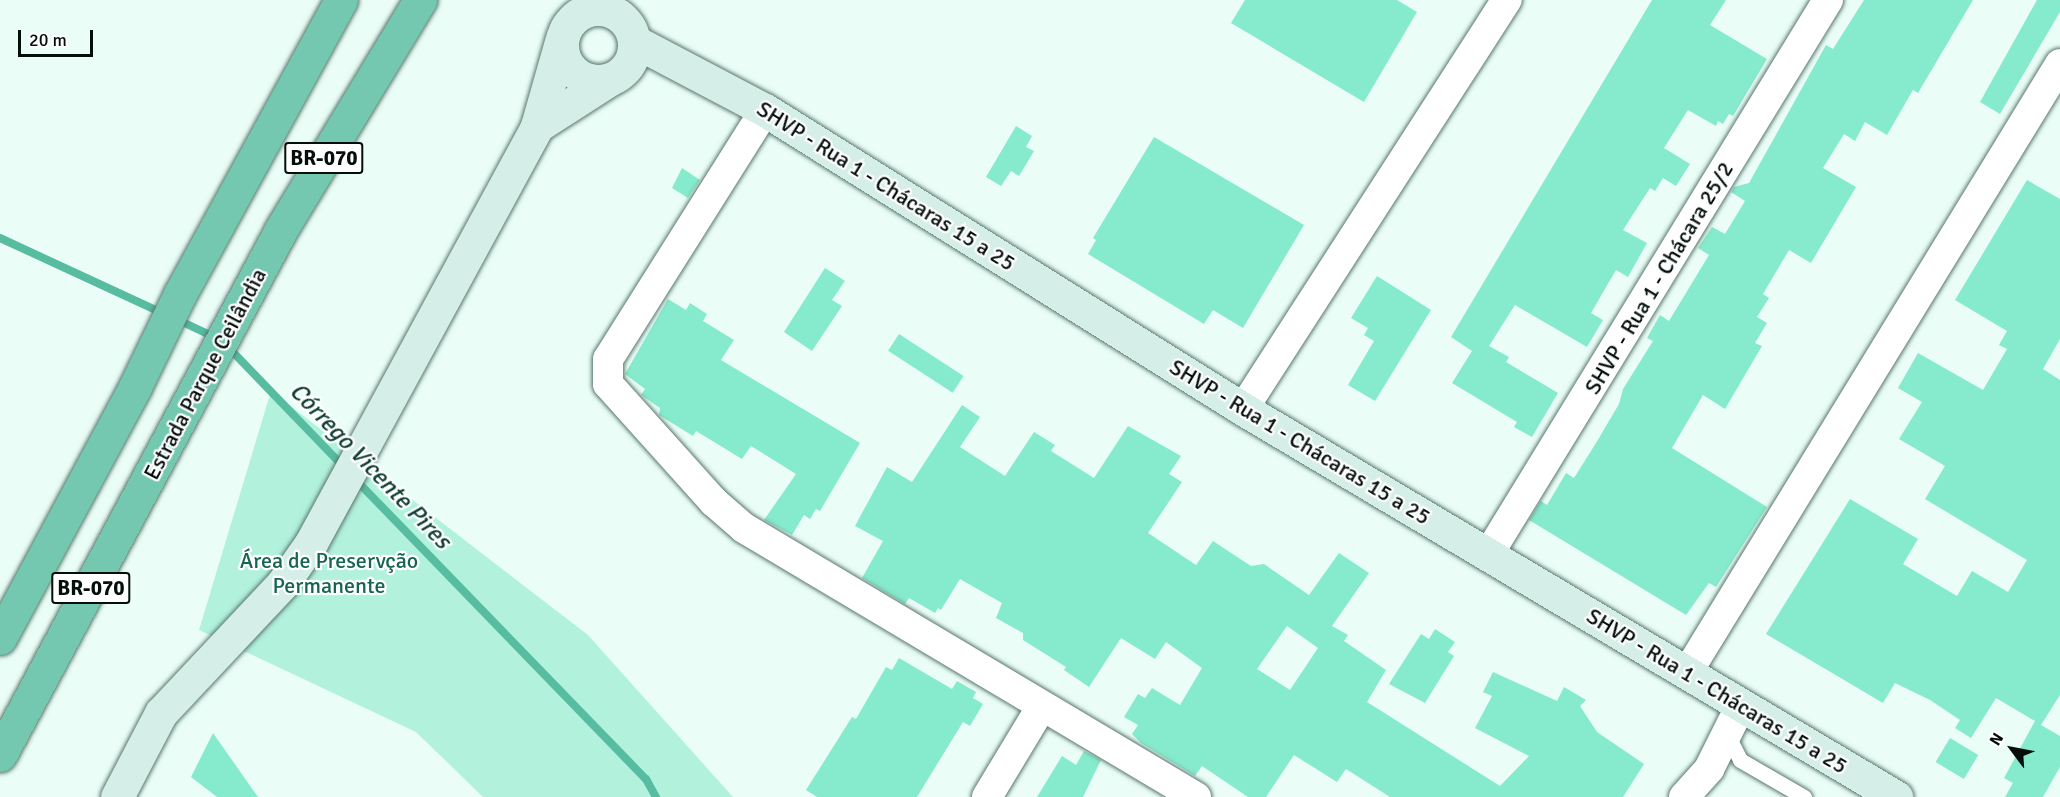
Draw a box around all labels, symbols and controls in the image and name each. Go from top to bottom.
scale bar [21,18,96,56]
text: 20 m [29,29,67,51]
street label: SHVP - Rua 1 - Chácaras 15 a 25 [752,95,1020,277]
road number: BR-070 [284,140,364,176]
street label: SHVP - Rua 1 - Chácara 25/2 [1579,157,1739,399]
street label: Estrada Parque Ceilândia [138,264,272,484]
street label: SHVP - Rua 1 - Chácaras 15 a 25 [1165,354,1435,530]
water label: Córrego Vicente Pires [283,377,457,555]
park label: Área de Preservção Permanente [240,547,418,598]
road number: BR-070 [50,570,132,606]
street label: SHVP - Rua 1 - Chácaras 15 a 25 [1582,603,1852,779]
north arrow [1982,719,2042,779]
text: N [1985,729,2008,749]

